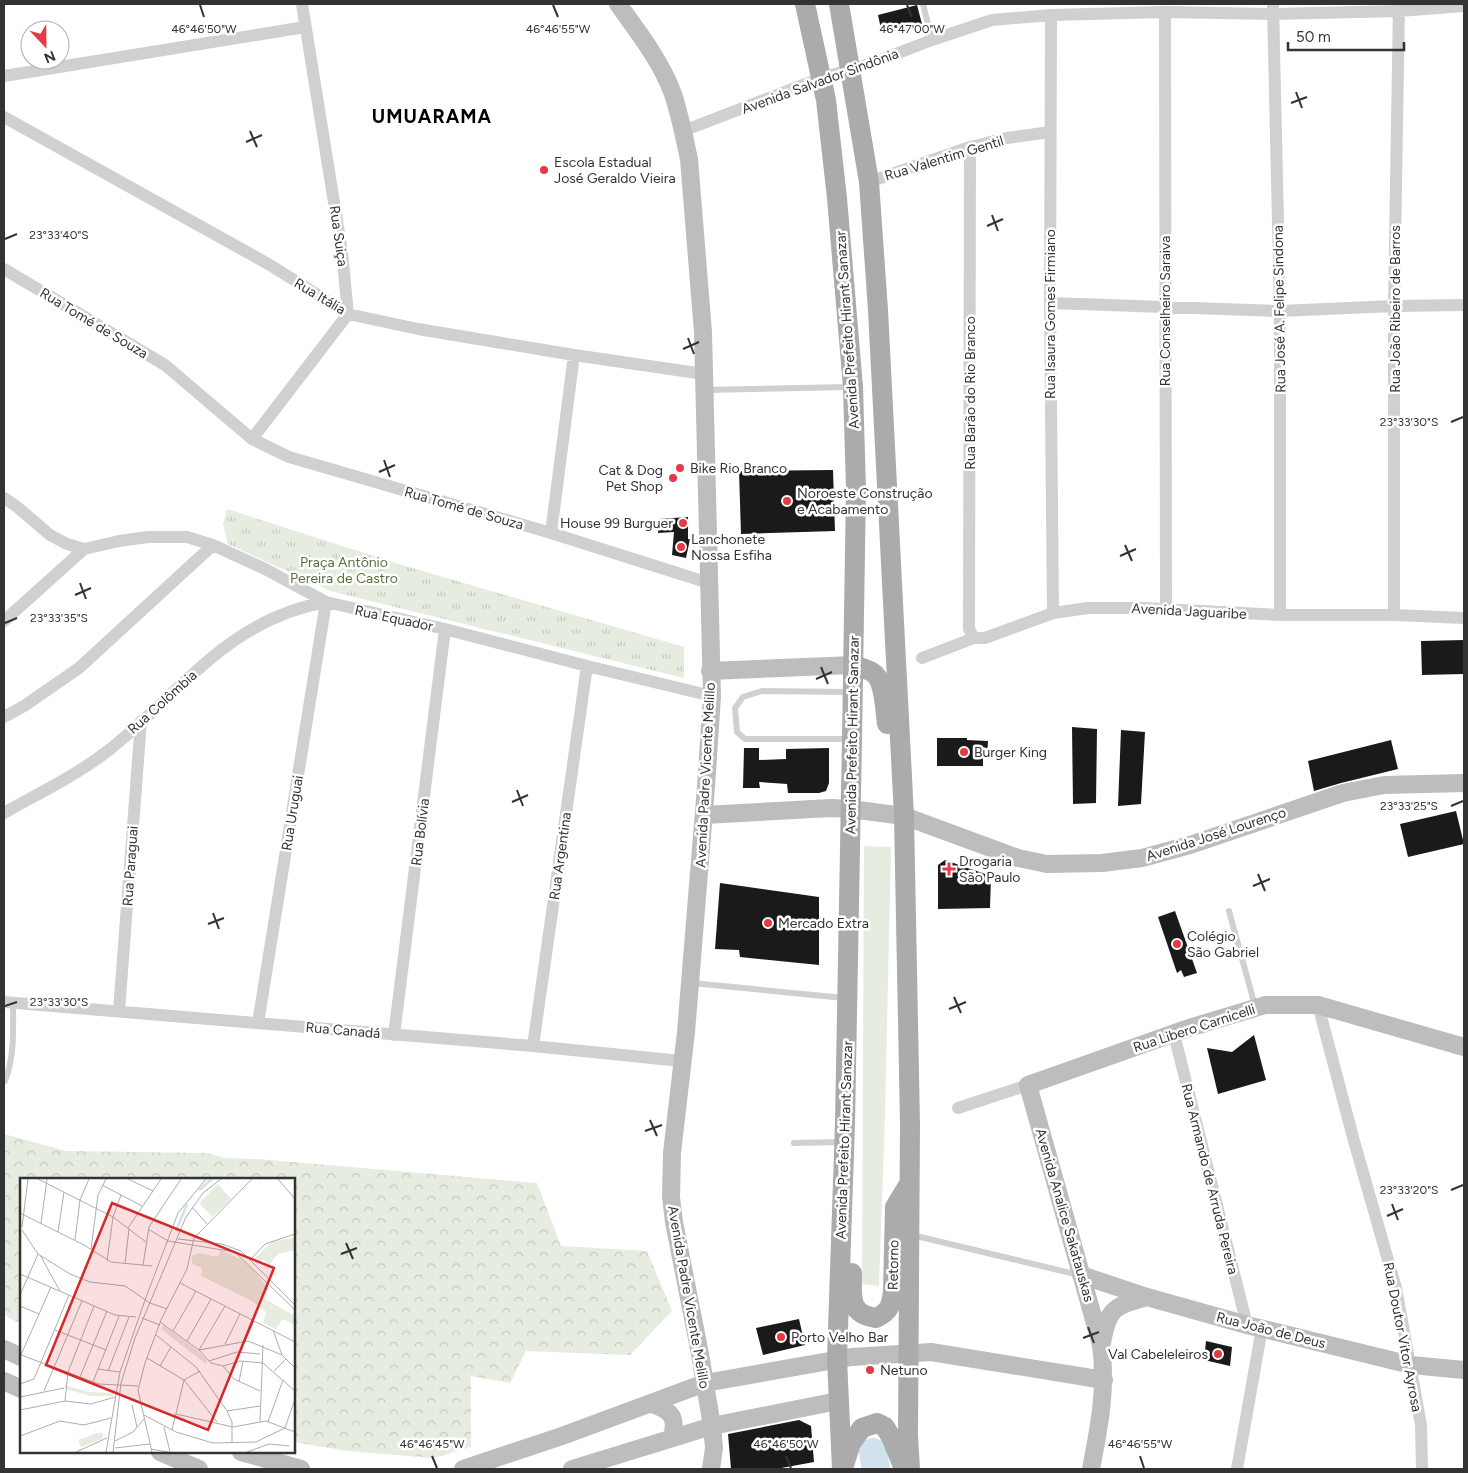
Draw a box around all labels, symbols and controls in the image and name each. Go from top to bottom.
north arrow [20,20,70,70]
scale bar [1288,20,1404,52]
text: 46°46'50"W [171,22,237,36]
text: 46°46'55"W [526,22,591,36]
text: 46°47'00"W [879,22,945,36]
text: 50 m [1296,28,1331,46]
street label: Avenida Salvador Sindônia [739,45,901,118]
text: N [41,47,58,66]
district label: UMUARAMA [372,105,492,128]
street label: Rua Valentim Gentil [883,132,1006,185]
place label: Escola Estadual José Geraldo Vieira [554,154,676,187]
marker: Escola Estadual José Geraldo Vieira [538,164,550,176]
street label: Rua Suiça [326,204,351,268]
street label: Rua José A. Felipe Sindona [1270,225,1289,393]
street label: Rua João Ribeiro de Barros [1387,225,1404,393]
text: 23°33'40"S [29,228,89,242]
street label: Rua Isaura Gomes Firmiano [1042,229,1059,399]
street label: Avenida Prefeito Hirant Sanazar [832,230,863,430]
street label: Rua Conselheiro Saraiva [1157,236,1174,386]
street label: Rua Itália [291,275,348,318]
street label: Rua Tomé de Souza [37,284,151,362]
street label: Rua Barão do Rio Branco [962,316,979,470]
text: 23°33'30"S [1380,415,1438,429]
place label: Bike Rio Branco [690,460,787,477]
place label: Cat & Dog Pet Shop [599,462,663,495]
marker: Bike Rio Branco [674,462,686,474]
marker: Cat & Dog Pet Shop [667,472,679,484]
street label: Rua Tomé de Souza [402,483,525,534]
place label: Noroeste Construção e Acabamento [797,485,933,518]
marker: Noroeste Construção e Acabamento [781,495,793,507]
place label: House 99 Burguer [560,515,673,532]
marker: House 99 Burguer [677,517,689,529]
place label: Lanchonete Nossa Esfiha [691,531,772,564]
marker: Lanchonete Nossa Esfiha [675,541,687,553]
park label: Praça Antônio Pereira de Castro [290,554,398,587]
street label: Avenida Jaguaribe [1131,600,1247,623]
street label: Rua Equador [353,602,435,635]
text: 23°33'35"S [30,611,88,625]
street label: Avenida Prefeito Hirant Sanazar [842,635,863,835]
street label: Rua Colômbia [124,667,200,738]
street label: Avenida Padre Vicente Melillo [692,682,719,868]
place label: Burger King [974,744,1047,761]
marker: Burger King [958,746,970,758]
street label: Rua Uruguai [278,774,307,852]
street label: Rua Bolívia [408,797,433,867]
text: 23°33'25"S [1380,799,1438,813]
street label: Avenida José Lourenço [1144,804,1288,865]
street label: Rua Argentina [546,811,575,901]
street label: Rua Paraguai [119,825,142,907]
place label: Drogaria São Paulo [959,853,1020,886]
marker: Drogaria São Paulo [943,863,955,875]
place label: Mercado Extra [778,915,869,932]
marker: Mercado Extra [762,917,774,929]
place label: Colégio São Gabriel [1187,928,1259,961]
marker: Colégio São Gabriel [1171,938,1183,950]
text: 23°33'30"S [30,995,88,1009]
street label: Rua Libero Carnicelli [1131,1001,1257,1056]
street label: Rua Canadá [305,1019,381,1042]
street label: Avenida Prefeito Hirant Sanazar [833,1040,856,1240]
street label: Rua Armando de Arruda Pereira [1178,1082,1241,1276]
street label: Avenida Analice Sakatauskas [1032,1126,1097,1304]
inset map [20,1178,295,1453]
text: 23°33'20"S [1380,1183,1438,1197]
street label: Avenida Padre Vicente Melillo [664,1204,713,1390]
street label: Retorno [885,1240,902,1290]
street label: Rua Doutor Vitor Ayrosa [1380,1261,1425,1413]
street label: Rua João de Deus [1214,1309,1327,1352]
place label: Porto Velho Bar [791,1329,889,1346]
marker: Porto Velho Bar [775,1331,787,1343]
place label: Val Cabeleleiros [1108,1346,1208,1363]
marker: Val Cabeleleiros [1212,1348,1224,1360]
place label: Netuno [880,1362,928,1379]
marker: Netuno [864,1364,876,1376]
text: 46°46'45"W [399,1437,465,1451]
text: 46°46'50"W [753,1437,819,1451]
text: 46°46'55"W [1108,1437,1173,1451]

